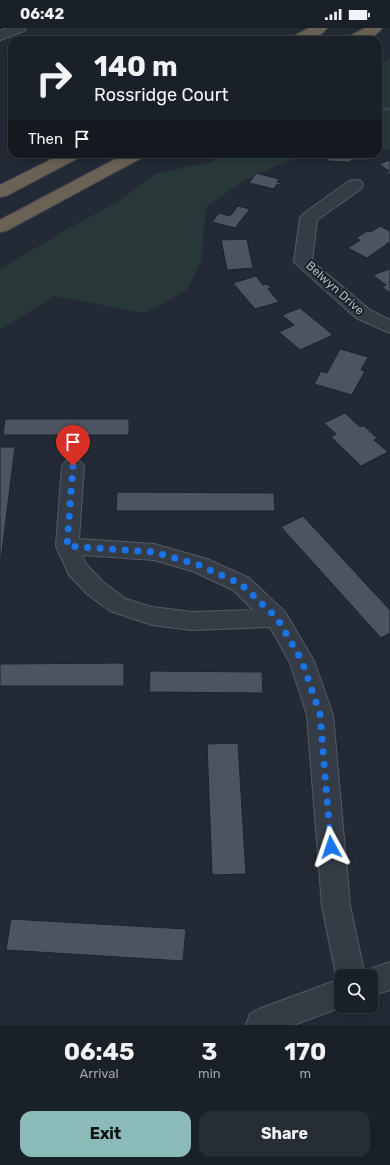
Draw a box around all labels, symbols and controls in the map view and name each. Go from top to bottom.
text: 06:42 [20,5,64,23]
text: 140 m [94,50,178,83]
icon: right [28,52,80,104]
text: Rossridge Court [94,84,229,106]
icon: arrive [71,128,93,150]
text: Then [28,130,63,148]
street label: Belwyn Drive [303,258,367,318]
pin [56,425,90,466]
icon: arrive [62,431,84,453]
position arrow [310,826,352,868]
map controls [334,969,378,1013]
button: search [334,969,378,1013]
text: 06:45 [64,1038,134,1066]
text: 3 [201,1038,217,1066]
text: 170 [284,1038,326,1066]
text: Arrival [80,1066,119,1081]
text: min [198,1066,221,1081]
text: m [300,1066,311,1081]
button: Exit [20,1111,191,1157]
button: Share [199,1111,370,1157]

